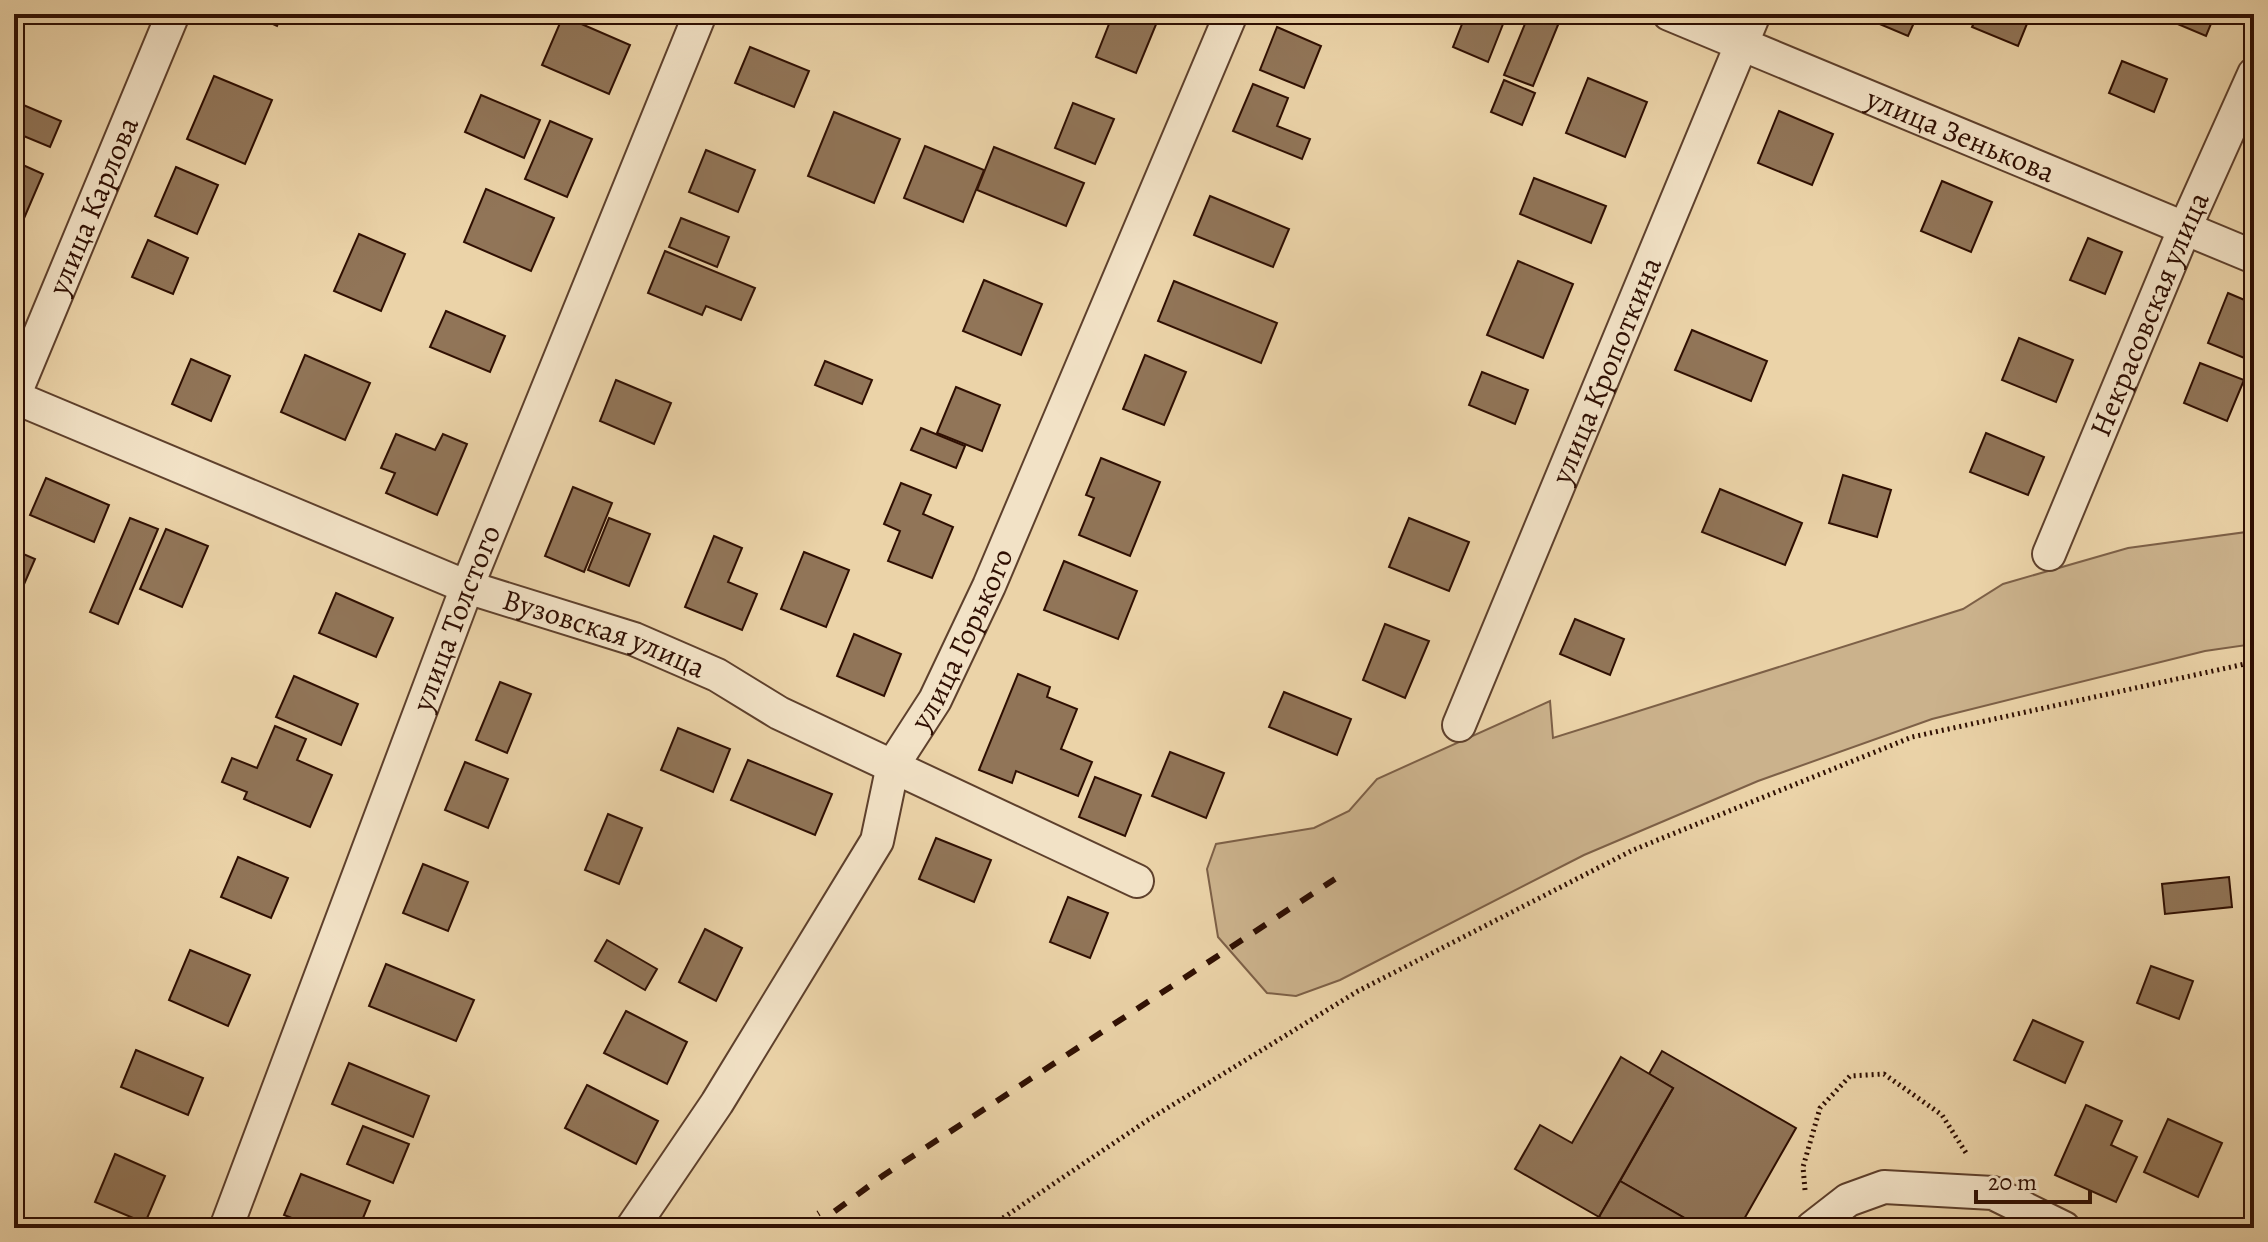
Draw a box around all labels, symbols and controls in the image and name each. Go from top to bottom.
street label: улица Зенькова [1860,78,2061,192]
street label: улица Карлова [38,111,148,302]
street label: Некрасовская улица [2080,185,2219,443]
street label: улица Кропоткина [1541,251,1671,491]
street label: улица Толстого [402,519,510,718]
street label: улица Горького [900,542,1023,738]
street label: Вузовская улица [498,579,712,688]
scale bar [1976,1154,2090,1204]
text: 20 m [1988,1166,2037,1198]

